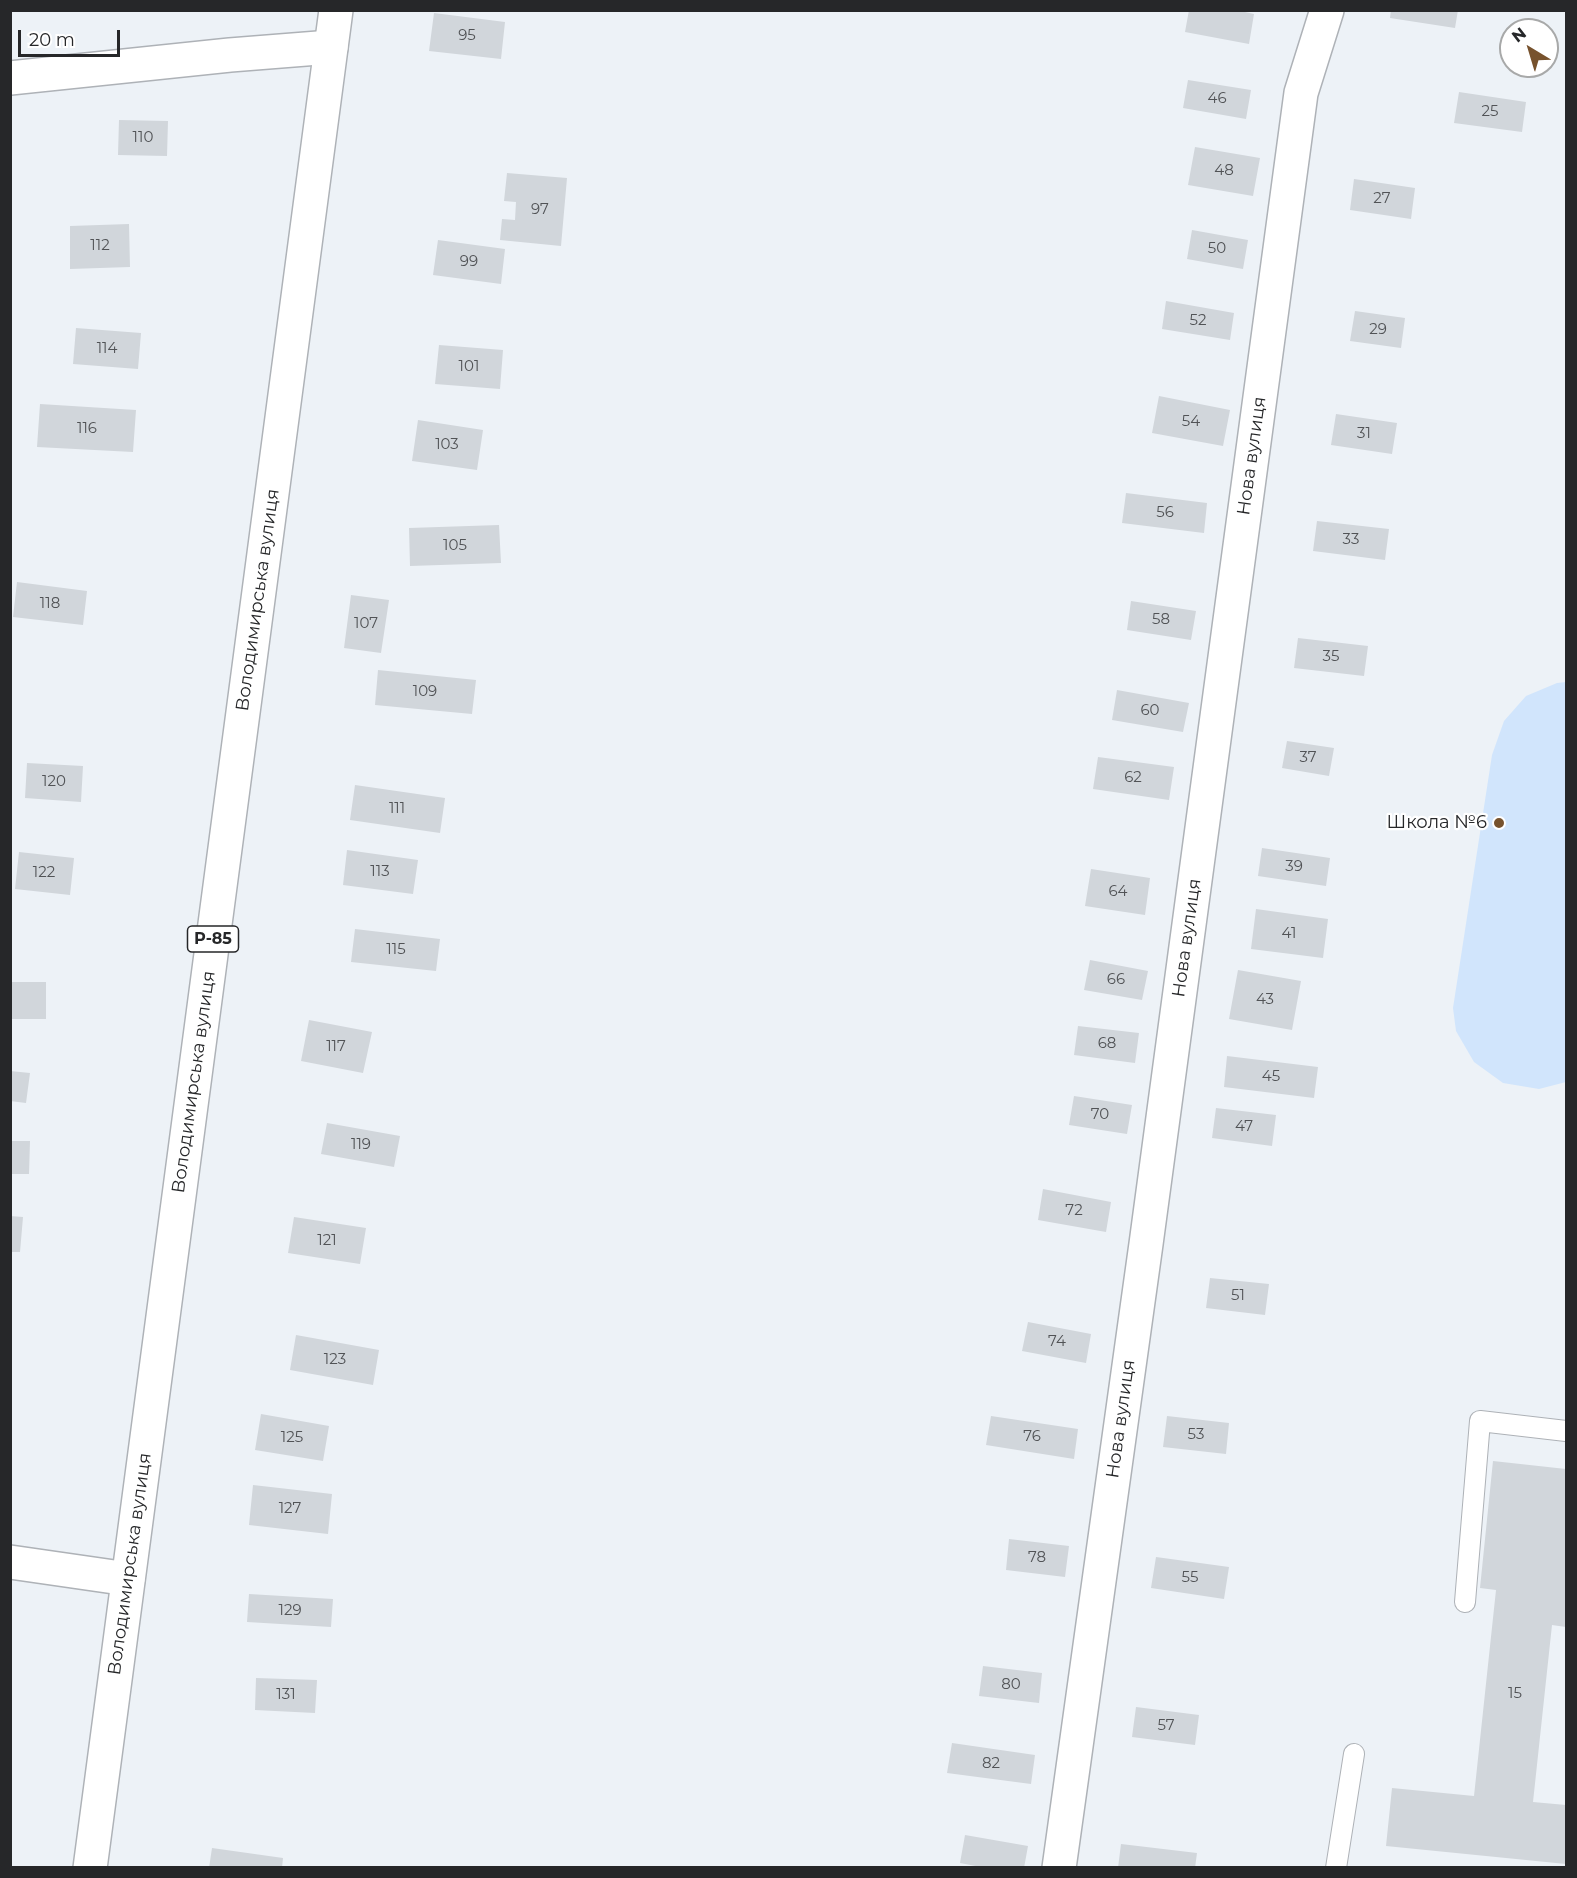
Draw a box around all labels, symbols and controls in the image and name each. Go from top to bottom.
scale bar [21,18,123,56]
north arrow [1499,18,1559,78]
text: N [1508,24,1530,46]
house number: 95 [458,27,476,45]
text: 20 m [29,29,75,51]
house number: 46 [1207,90,1227,108]
house number: 25 [1481,103,1499,121]
house number: 110 [133,129,153,147]
house number: 48 [1214,162,1234,180]
house number: 27 [1373,190,1391,208]
house number: 97 [531,201,549,219]
house number: 112 [90,237,110,255]
house number: 50 [1208,240,1226,258]
house number: 99 [460,253,478,271]
house number: 52 [1190,312,1206,330]
house number: 29 [1369,321,1387,339]
house number: 114 [97,340,117,358]
house number: 101 [459,358,479,376]
street label: Нова вулиця [1233,395,1271,517]
house number: 54 [1182,413,1200,431]
house number: 116 [77,420,97,438]
house number: 31 [1357,425,1371,443]
house number: 103 [435,436,459,454]
street label: Володимирська вулиця [232,488,284,712]
house number: 56 [1156,504,1174,522]
house number: 33 [1343,531,1359,549]
house number: 105 [443,537,467,555]
house number: 118 [40,595,60,613]
house number: 58 [1152,611,1170,629]
house number: 107 [354,615,378,633]
house number: 35 [1323,648,1339,666]
house number: 109 [413,683,437,701]
house number: 60 [1140,702,1160,720]
house number: 37 [1299,749,1317,767]
house number: 62 [1124,769,1142,787]
house number: 120 [42,773,66,791]
house number: 111 [389,800,405,818]
place label: Школа №6 [1386,812,1487,834]
marker: Школа №6 [1492,816,1506,830]
house number: 39 [1285,858,1303,876]
house number: 113 [370,863,390,881]
house number: 122 [33,864,55,882]
street label: Нова вулиця [1168,877,1206,999]
house number: 64 [1108,883,1128,901]
house number: 41 [1282,925,1296,943]
road number: Р-85 [188,926,238,952]
house number: 115 [386,941,406,959]
street label: Володимирська вулиця [168,970,220,1194]
house number: 66 [1107,971,1125,989]
house number: 43 [1256,991,1274,1009]
house number: 68 [1098,1035,1116,1053]
house number: 117 [326,1038,346,1056]
house number: 45 [1262,1068,1280,1086]
house number: 70 [1091,1106,1109,1124]
house number: 47 [1235,1118,1253,1136]
house number: 119 [351,1136,371,1154]
house number: 72 [1065,1202,1083,1220]
house number: 121 [317,1232,337,1250]
house number: 51 [1231,1287,1245,1305]
house number: 74 [1048,1333,1066,1351]
house number: 123 [324,1351,346,1369]
street label: Нова вулиця [1102,1358,1140,1480]
house number: 53 [1188,1426,1204,1444]
house number: 76 [1023,1428,1041,1446]
house number: 125 [281,1429,303,1447]
street label: Володимирська вулиця [104,1452,156,1676]
house number: 127 [279,1500,301,1518]
house number: 78 [1028,1549,1046,1567]
house number: 55 [1182,1569,1198,1587]
house number: 129 [278,1602,302,1620]
house number: 80 [1001,1676,1021,1694]
house number: 15 [1508,1685,1522,1703]
house number: 131 [276,1686,296,1704]
house number: 57 [1157,1717,1175,1735]
house number: 82 [982,1755,1000,1773]

